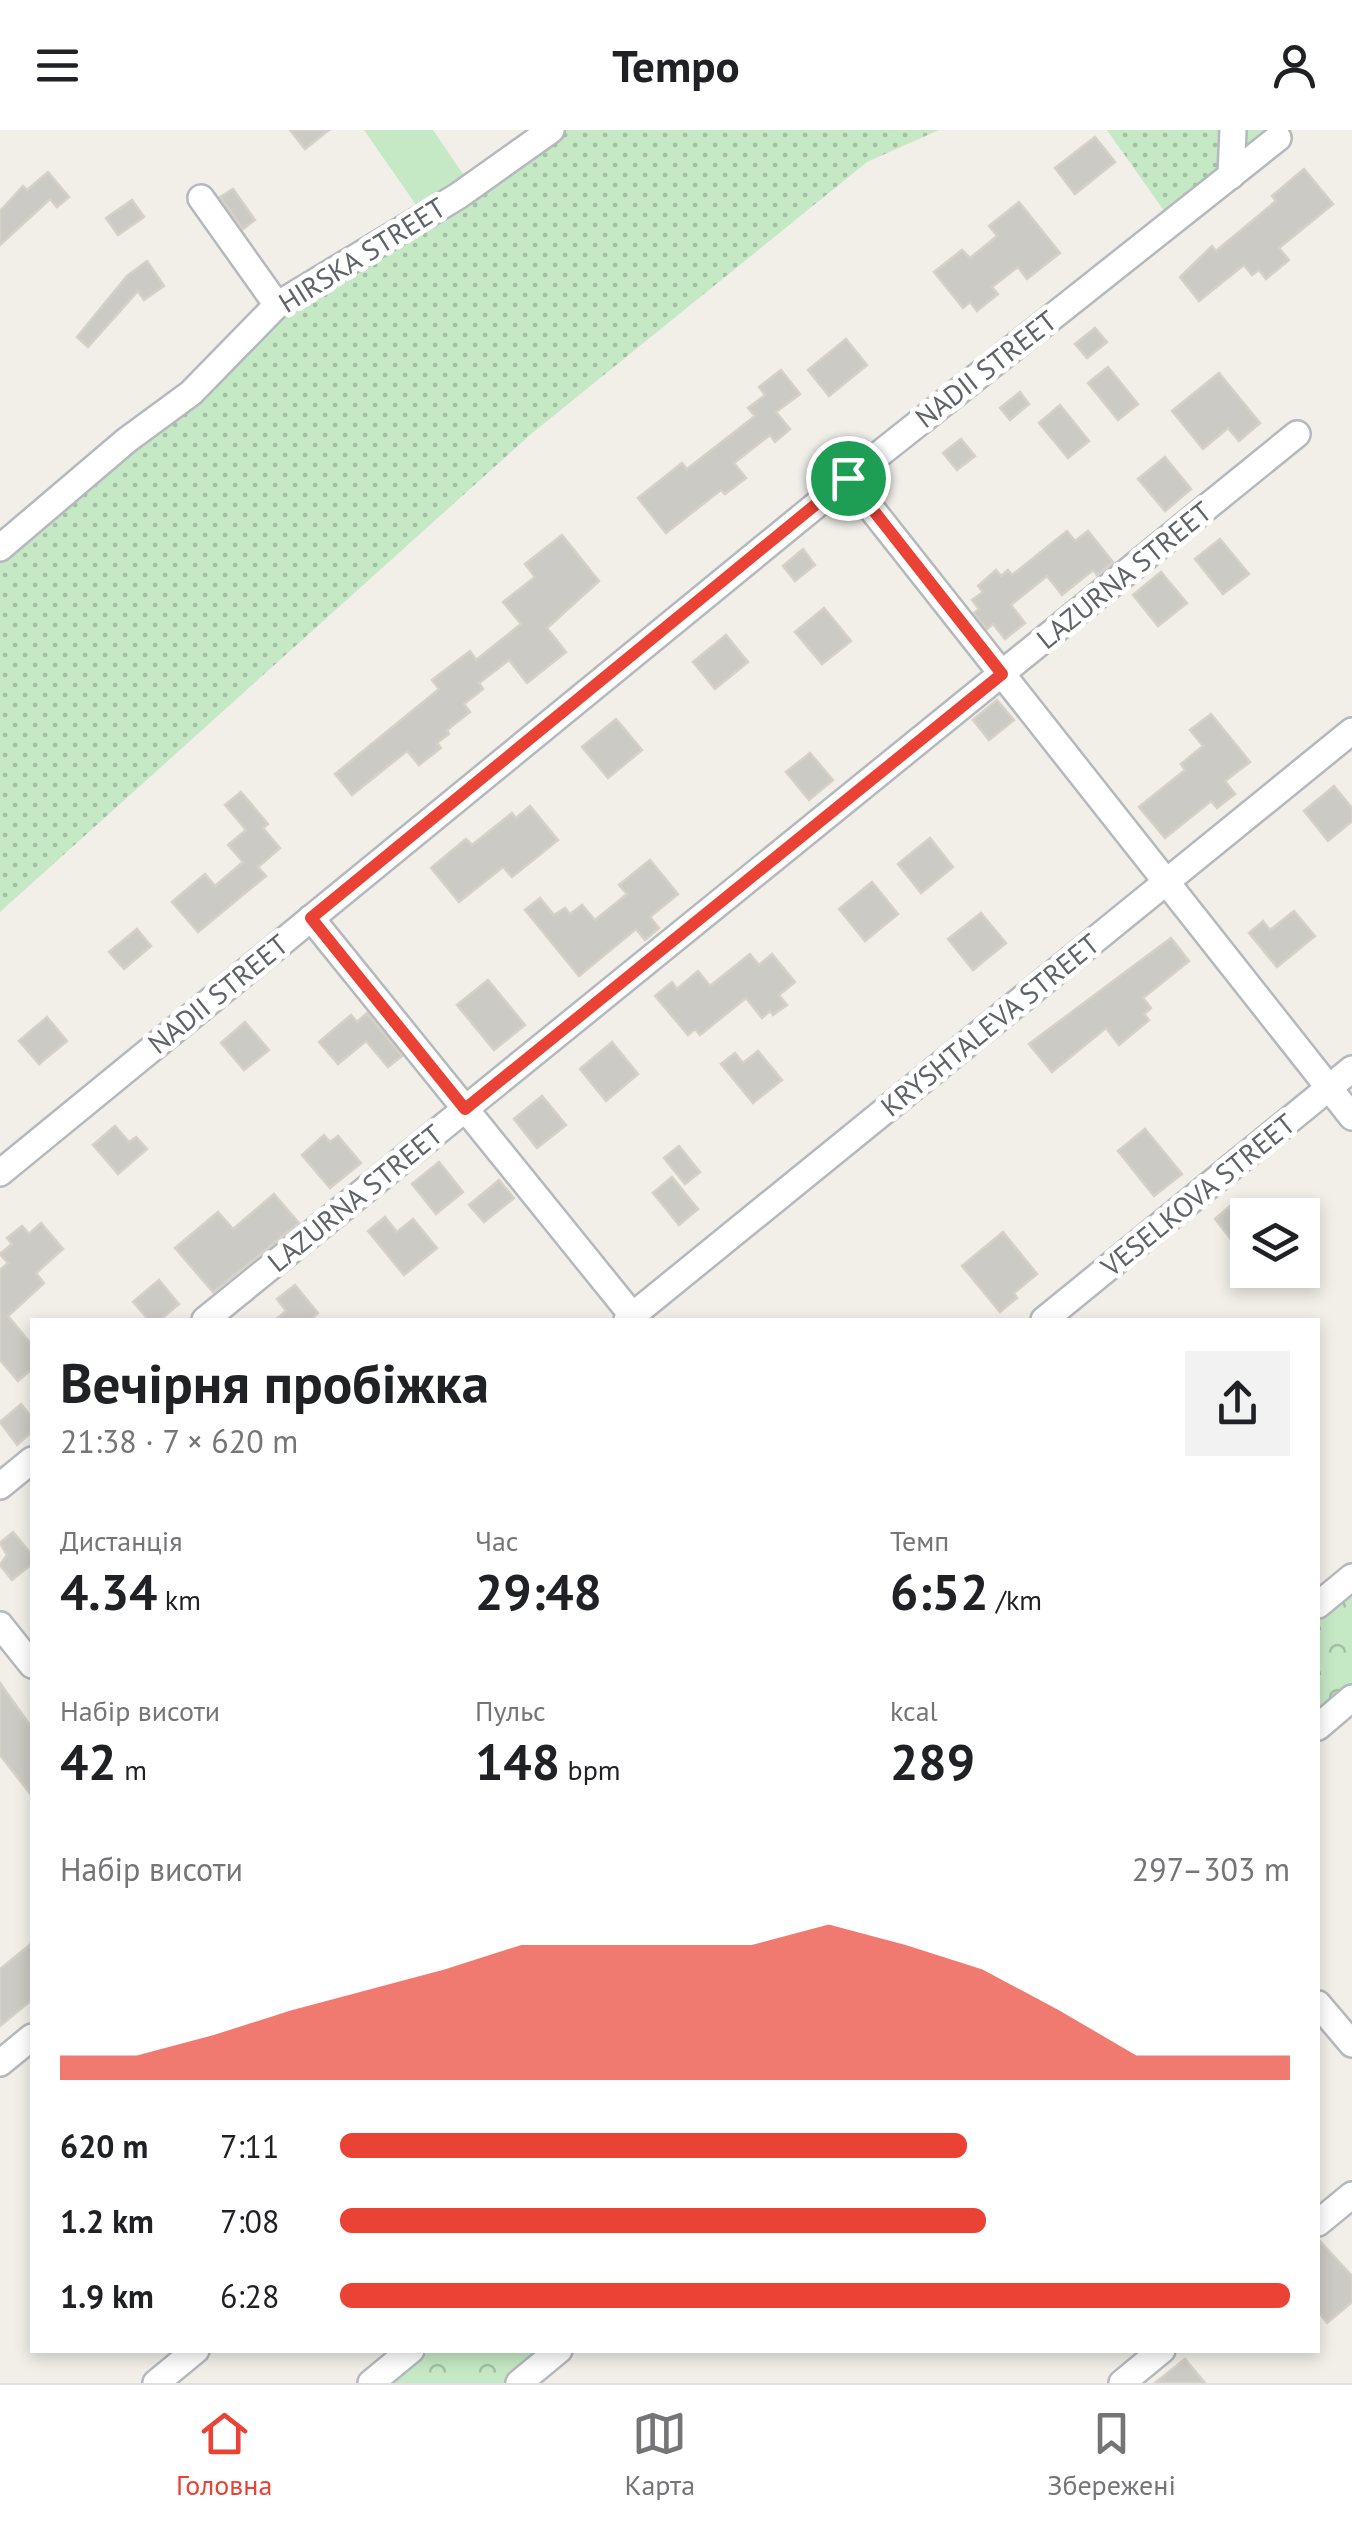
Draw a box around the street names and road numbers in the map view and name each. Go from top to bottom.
street label: HIRSKA STREET [271,188,453,321]
street label: NADII STREET [907,301,1064,435]
street label: LAZURNA STREET [1028,492,1219,657]
street label: NADII STREET [140,925,296,1061]
street label: KRYSHTALEVA STREET [873,925,1107,1124]
street label: VESELKOVA STREET [1092,1105,1303,1285]
street label: LAZURNA STREET [259,1115,450,1280]

